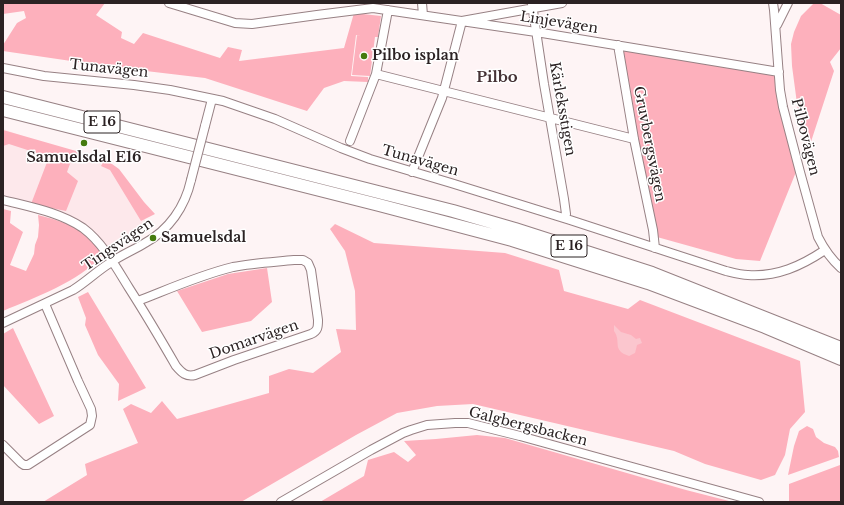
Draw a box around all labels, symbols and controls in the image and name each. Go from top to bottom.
street label: Linjevägen [519,9,599,37]
place label: Pilbo isplan [372,48,459,64]
marker: Pilbo isplan [359,51,369,61]
street label: Tunavägen [69,57,149,81]
street label: Kärleksstigen [545,61,579,157]
district label: Pilbo [476,69,518,87]
street label: Gruvbergsvägen [630,85,668,203]
street label: Pilbovägen [787,97,823,177]
road number: E 16 [84,111,120,133]
marker: Samuelsdal E16 [79,138,89,148]
street label: Tunavägen [380,142,460,180]
place label: Samuelsdal E16 [26,150,142,166]
street label: Tingsvägen [79,215,157,275]
place label: Samuelsdal [161,230,246,246]
marker: Samuelsdal [148,233,158,243]
road number: E 16 [551,235,587,257]
street label: Domarvägen [207,317,301,363]
street label: Galgbergsbacken [467,404,589,450]

